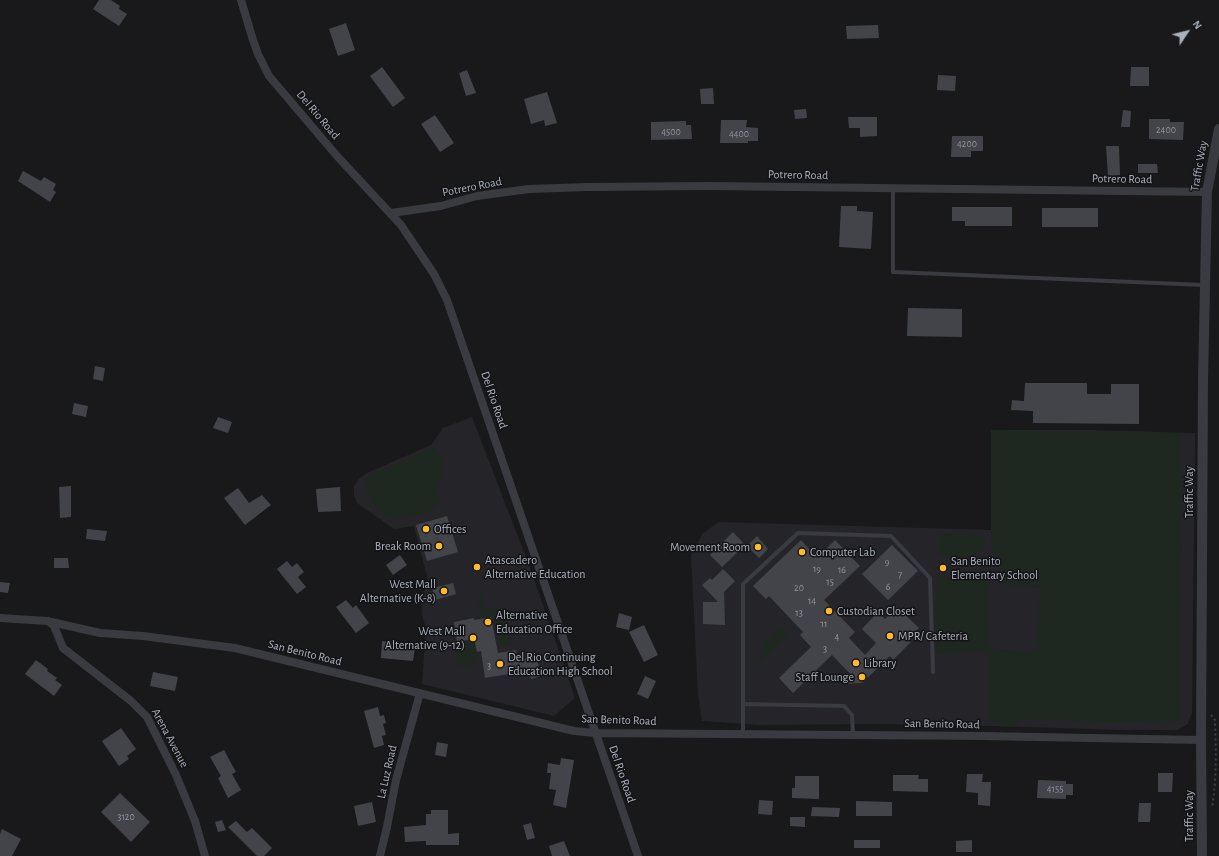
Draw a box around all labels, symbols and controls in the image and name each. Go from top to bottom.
north arrow [1167,12,1207,52]
text: N [1191,19,1204,31]
street label: Del Rio Road [293,88,343,142]
house number: 2400 [1156,124,1176,136]
house number: 4500 [661,126,681,138]
house number: 4400 [729,128,749,140]
house number: 4200 [957,138,977,150]
street label: Traffic Way [1187,139,1211,193]
street label: Potrero Road [768,167,828,183]
street label: Potrero Road [1092,171,1152,187]
street label: Potrero Road [441,174,503,200]
street label: Del Rio Road [478,370,510,430]
street label: Traffic Way [1182,466,1196,518]
place label: Offices [434,522,466,536]
marker: Offices [421,524,431,534]
place label: Break Room [375,539,431,553]
place label: Movement Room [670,540,750,554]
marker: Break Room [434,541,444,551]
marker: Movement Room [753,542,763,552]
place label: Computer Lab [810,545,875,559]
marker: Computer Lab [797,547,807,557]
place label: Atascadero Alternative Education [485,553,585,581]
place label: San Benito Elementary School [951,554,1038,582]
house number: 9 [885,556,889,568]
marker: Atascadero Alternative Education [472,562,482,572]
house number: 19 [813,563,821,575]
marker: San Benito Elementary School [938,563,948,573]
house number: 16 [838,564,846,576]
house number: 7 [898,569,902,581]
house number: 15 [826,576,834,588]
place label: West Mall Alternative (K-8) [360,577,436,605]
house number: 6 [886,581,890,593]
house number: 20 [794,582,804,594]
marker: West Mall Alternative (K-8) [439,586,449,596]
house number: 14 [808,595,816,607]
place label: Custodian Closet [837,604,915,618]
marker: Custodian Closet [824,606,834,616]
house number: 13 [795,607,803,619]
place label: Alternative Education Office [496,608,573,636]
marker: Alternative Education Office [483,617,493,627]
house number: 11 [821,618,827,630]
place label: West Mall Alternative (9-12) [385,624,465,652]
place label: MPR/ Cafeteria [898,629,968,643]
house number: 4 [835,631,839,643]
marker: MPR/ Cafeteria [885,631,895,641]
marker: West Mall Alternative (9-12) [468,633,478,643]
street label: San Benito Road [267,637,343,669]
house number: 3 [823,643,827,655]
place label: Del Rio Continuing Education High School [508,650,613,678]
place label: Library [864,656,896,670]
marker: Library [851,658,861,668]
marker: Del Rio Continuing Education High School [495,659,505,669]
house number: 3 [487,660,491,672]
place label: Staff Lounge [796,670,854,684]
marker: Staff Lounge [857,672,867,682]
street label: Arena Avenue [148,706,192,770]
street label: San Benito Road [581,711,657,729]
street label: San Benito Road [904,716,980,732]
street label: La Luz Road [374,744,400,800]
street label: Del Rio Road [606,744,638,804]
house number: 4155 [1047,783,1063,795]
street label: Traffic Way [1182,790,1196,842]
house number: 3120 [117,811,135,823]

